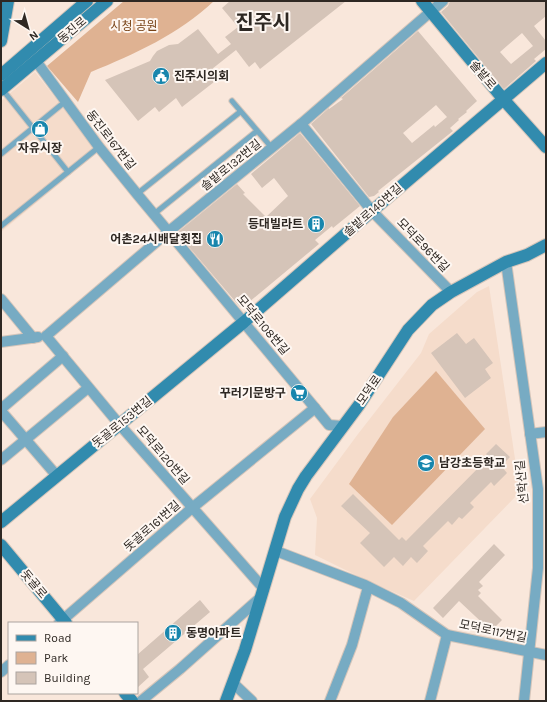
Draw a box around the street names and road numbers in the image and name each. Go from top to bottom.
street label: 동진로 [55,14,89,46]
street label: 솔밭로 [467,58,499,92]
street label: 동진로167번길 [83,107,139,173]
street label: 솔밭로132번길 [198,137,264,193]
street label: 솔밭로140번길 [341,181,405,239]
street label: 모덕로96번길 [394,215,452,275]
street label: 모덕로108번길 [234,292,292,358]
street label: 모덕로 [354,372,384,408]
street label: 돗골로153번길 [89,394,155,450]
street label: 모덕로120번길 [134,423,192,487]
street label: 선학산길 [513,459,531,505]
street label: 돗골로161번길 [121,498,183,554]
street label: 돗골로 [18,567,50,601]
street label: 모덕로117번길 [458,617,528,645]

